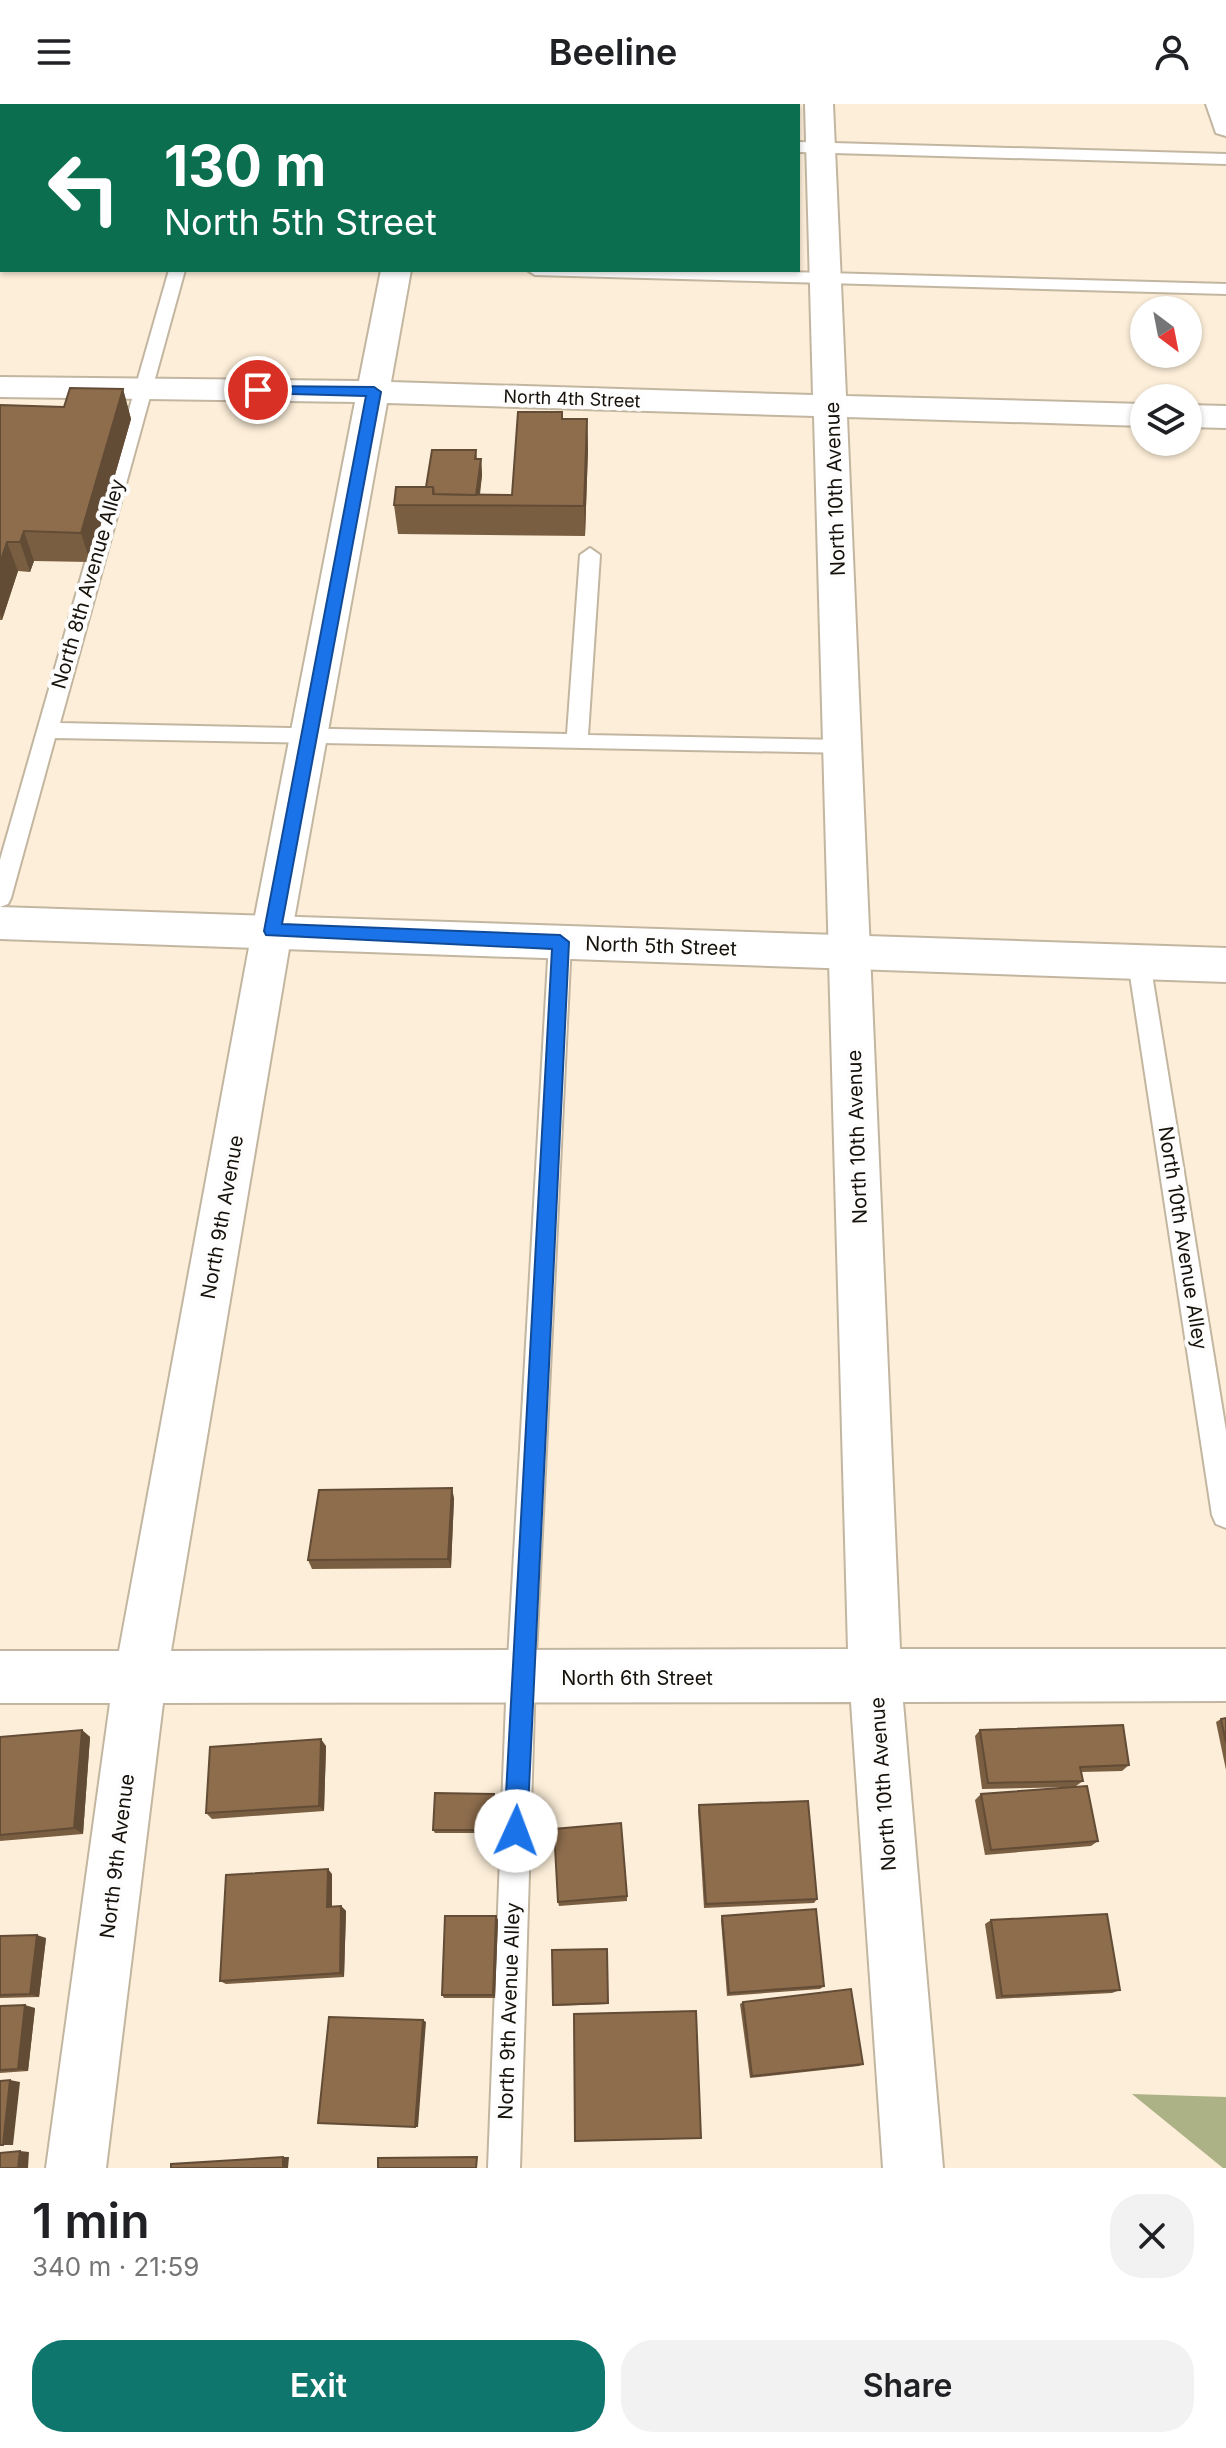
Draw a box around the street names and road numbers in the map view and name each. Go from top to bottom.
street label: North 4th Street [503,386,641,411]
street label: North 10th Avenue [820,402,850,576]
street label: North 8th Avenue Alley [47,476,129,692]
street label: North 5th Street [585,931,738,961]
street label: North 10th Avenue [842,1050,872,1224]
street label: North 10th Avenue Alley [1153,1125,1213,1351]
street label: North 9th Avenue [196,1133,248,1301]
street label: North 6th Street [561,1666,713,1690]
street label: North 10th Avenue [865,1696,901,1872]
street label: North 9th Avenue [95,1772,139,1940]
street label: North 9th Avenue Alley [493,1902,525,2120]

